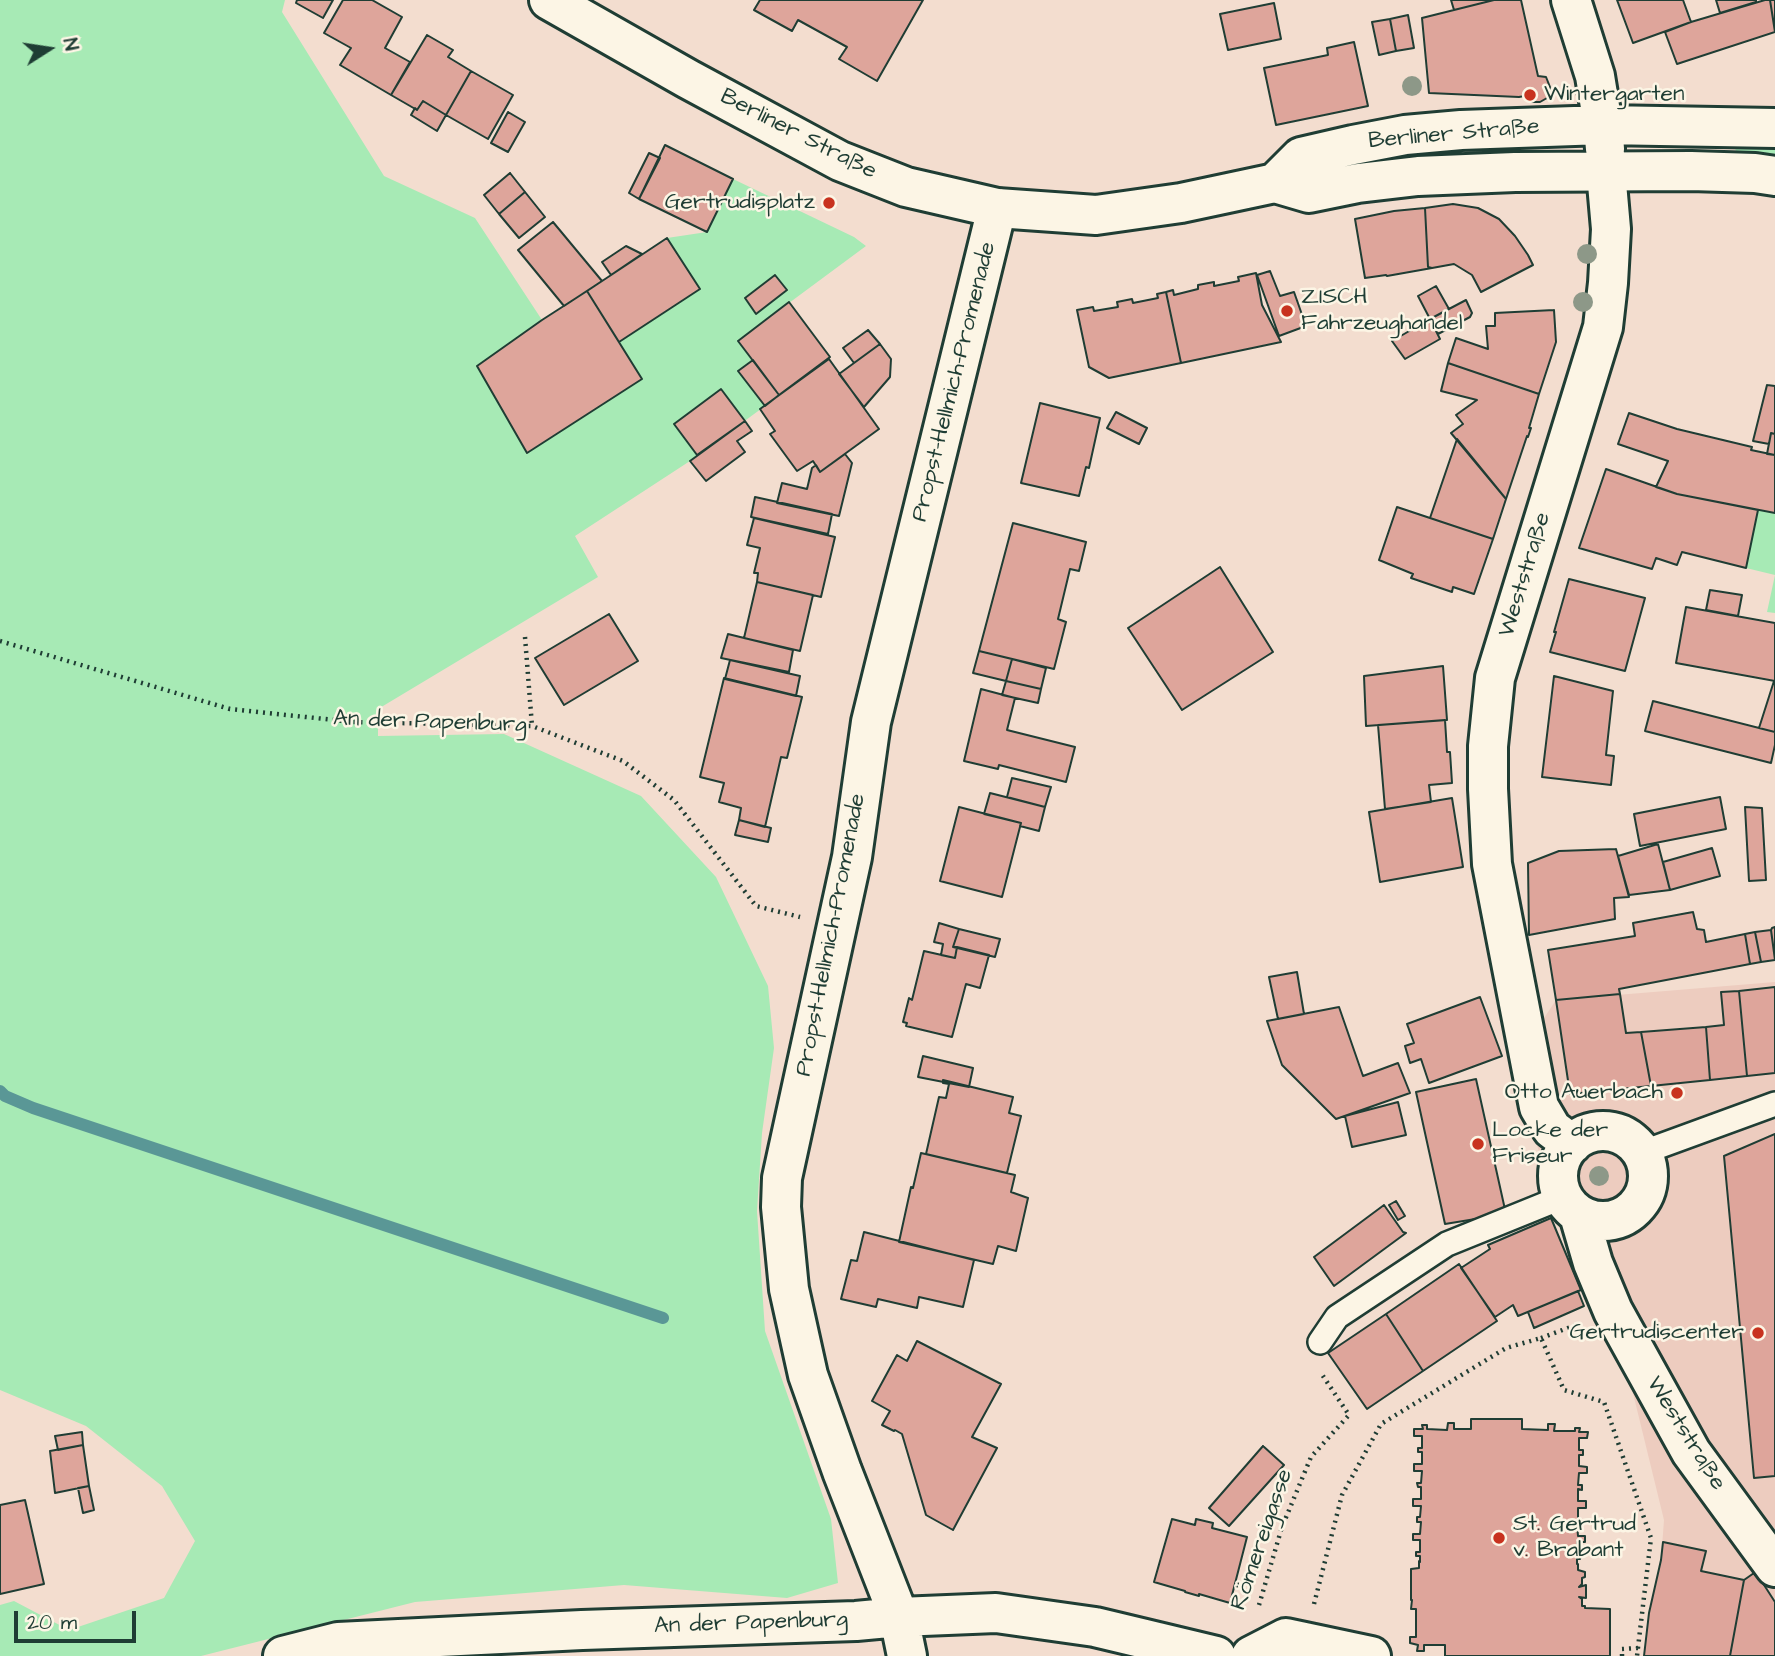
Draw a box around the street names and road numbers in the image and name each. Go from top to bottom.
street label: Berliner Straße [715,84,881,186]
street label: Berliner Straße [1367,114,1541,156]
street label: Propst-Hellmich-Promenade [907,239,1003,525]
street label: Weststraße [1494,509,1558,641]
street label: An der Papenburg [333,706,527,740]
street label: Propst-Hellmich-Promenade [791,791,873,1079]
street label: Weststraße [1639,1372,1731,1496]
street label: Römereigasse [1226,1466,1300,1614]
street label: An der Papenburg [654,1607,848,1641]

